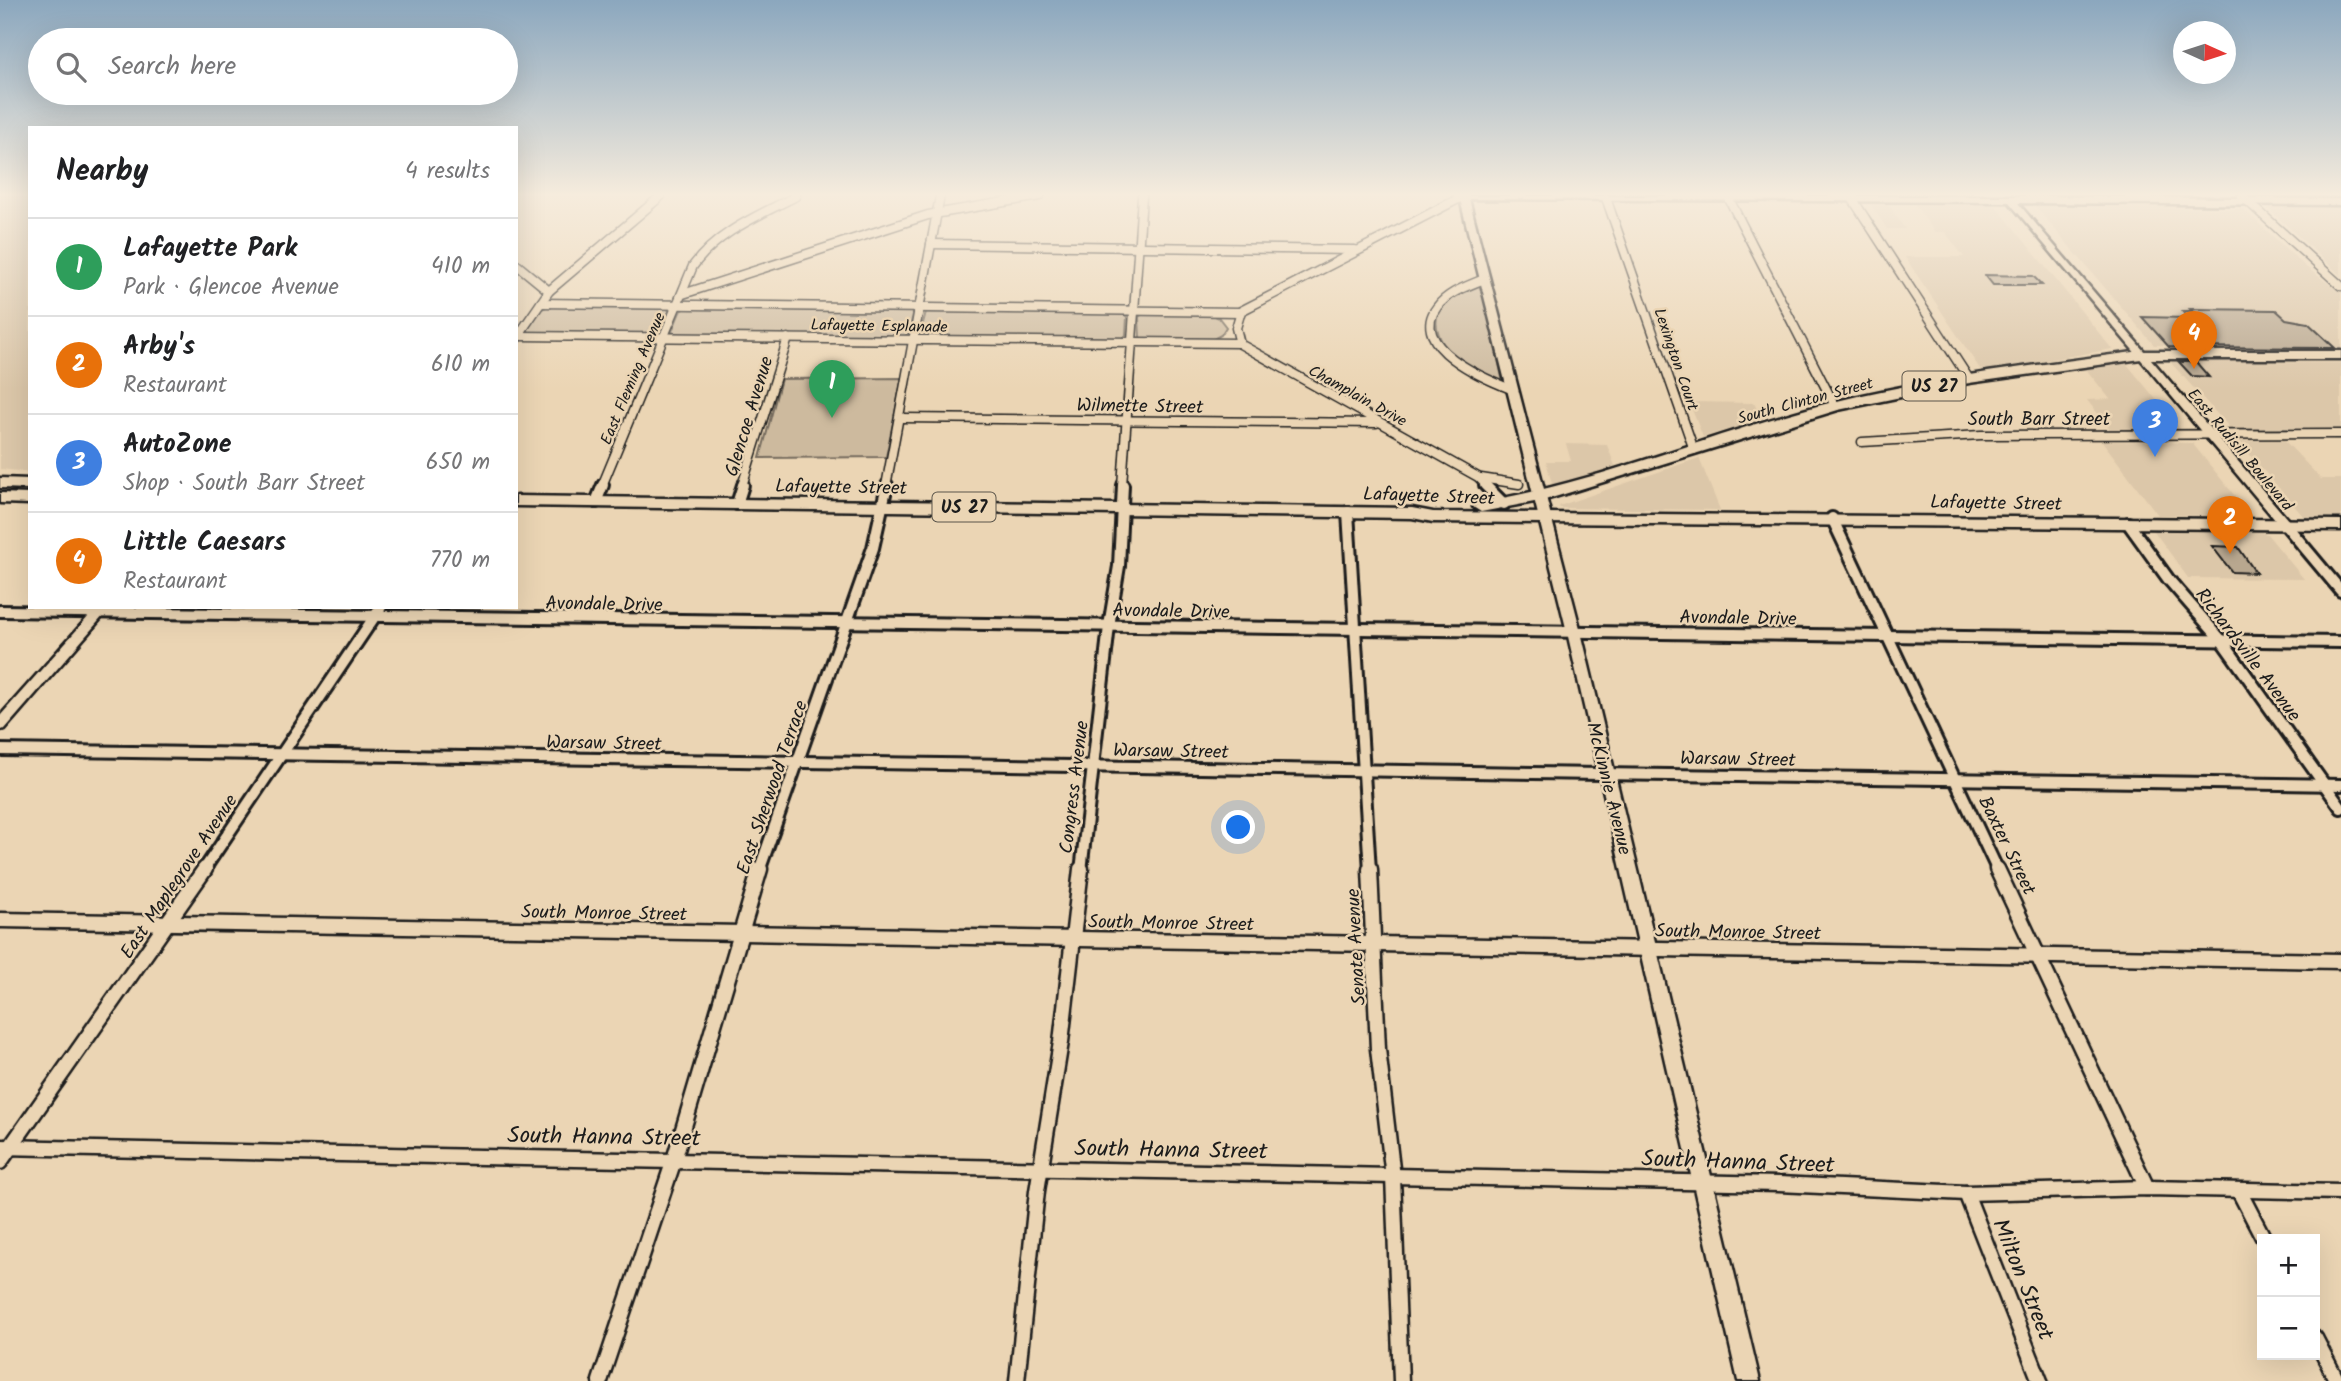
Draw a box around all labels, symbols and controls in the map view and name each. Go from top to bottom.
north arrow [2173,21,2236,84]
search box [28,28,518,105]
text: Search here [108,46,236,88]
icon: search [52,48,90,86]
text: Nearby [56,148,148,196]
text: 4 results [405,154,490,190]
text: Lafayette Park [123,228,297,270]
text: 1 [76,249,82,285]
text: 410 m [431,249,490,285]
text: Park · Glencoe Avenue [123,270,339,306]
street label: Lexington Court [1646,305,1705,415]
street label: East Fleming Avenue [594,308,673,449]
pin: 4 [2171,311,2217,369]
street label: Lafayette Esplanade [810,313,948,340]
text: Arby's [123,326,195,368]
text: 2 [72,347,86,383]
text: 610 m [431,347,490,383]
street label: Glencoe Avenue [717,352,783,480]
street label: Champlain Drive [1303,359,1411,434]
pin: 1 [809,360,855,418]
text: Restaurant [123,368,227,404]
street label: South Clinton Street [1735,371,1877,432]
road number: US 27 [1902,372,1966,400]
street label: East Rudisill Boulevard [2181,383,2300,518]
street label: Wilmette Street [1076,391,1204,423]
pin: 3 [2132,399,2178,457]
street label: South Barr Street [1968,405,2111,435]
text: AutoZone [123,424,231,466]
text: 3 [73,445,85,481]
text: 650 m [426,445,490,481]
text: Shop · South Barr Street [123,466,365,502]
street label: Lafayette Street [775,472,908,504]
street label: Lafayette Street [1363,480,1496,514]
street label: Lafayette Street [1930,488,2063,520]
road number: US 27 [932,492,996,522]
pin: 2 [2207,496,2253,554]
text: Little Caesars [123,522,286,564]
text: 4 [73,543,85,579]
text: 770 m [430,543,490,579]
text: Restaurant [123,564,227,600]
street label: Richardsville Avenue [2187,582,2308,729]
street label: Avondale Drive [545,589,663,621]
street label: Avondale Drive [1112,596,1230,628]
street label: Avondale Drive [1679,603,1797,635]
street label: East Sherwood Terrace [729,696,817,879]
street label: Congress Avenue [1052,719,1098,855]
street label: McKinnie Avenue [1577,719,1639,859]
street label: Warsaw Street [546,728,663,760]
street label: Warsaw Street [1113,736,1230,768]
street label: Warsaw Street [1680,744,1797,776]
street label: East Maplegrove Avenue [113,788,246,966]
street label: Baxter Street [1969,791,2043,901]
your location [1221,810,1255,844]
street label: Senate Avenue [1339,887,1375,1006]
street label: South Monroe Street [521,898,688,930]
street label: South Monroe Street [1088,908,1255,940]
street label: South Monroe Street [1655,917,1822,949]
street label: South Hanna Street [507,1118,702,1158]
street label: South Hanna Street [1074,1131,1269,1171]
street label: South Hanna Street [1641,1142,1836,1184]
street label: Milton Street [1981,1213,2063,1347]
map controls [2257,1234,2320,1360]
button: + [2257,1234,2320,1297]
button: − [2257,1297,2320,1360]

